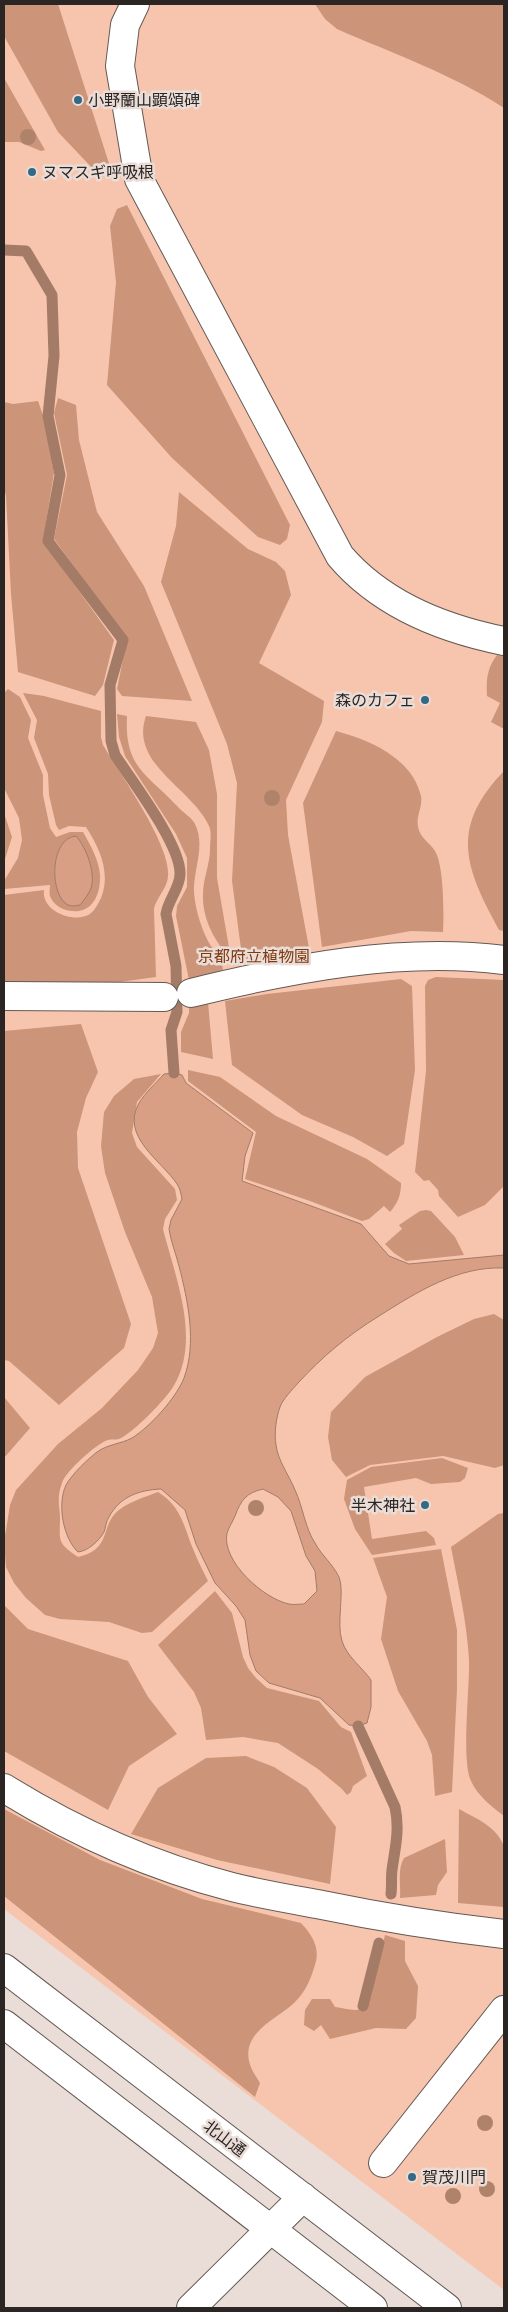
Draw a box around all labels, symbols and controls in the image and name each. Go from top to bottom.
place label: 小野蘭山顕頌碑 [88,89,200,111]
marker: 小野蘭山顕頌碑 [72,94,84,106]
place label: ヌマスギ呼吸根 [42,161,154,183]
marker: ヌマスギ呼吸根 [26,166,38,178]
place label: 森のカフェ [335,689,415,711]
marker: 森のカフェ [419,694,431,706]
park label: 京都府立植物園 [198,945,310,967]
place label: 半木神社 [351,1494,415,1516]
marker: 半木神社 [419,1499,431,1511]
street label: 北山通 [199,2115,251,2161]
place label: 賀茂川門 [422,2166,486,2188]
marker: 賀茂川門 [406,2171,418,2183]

